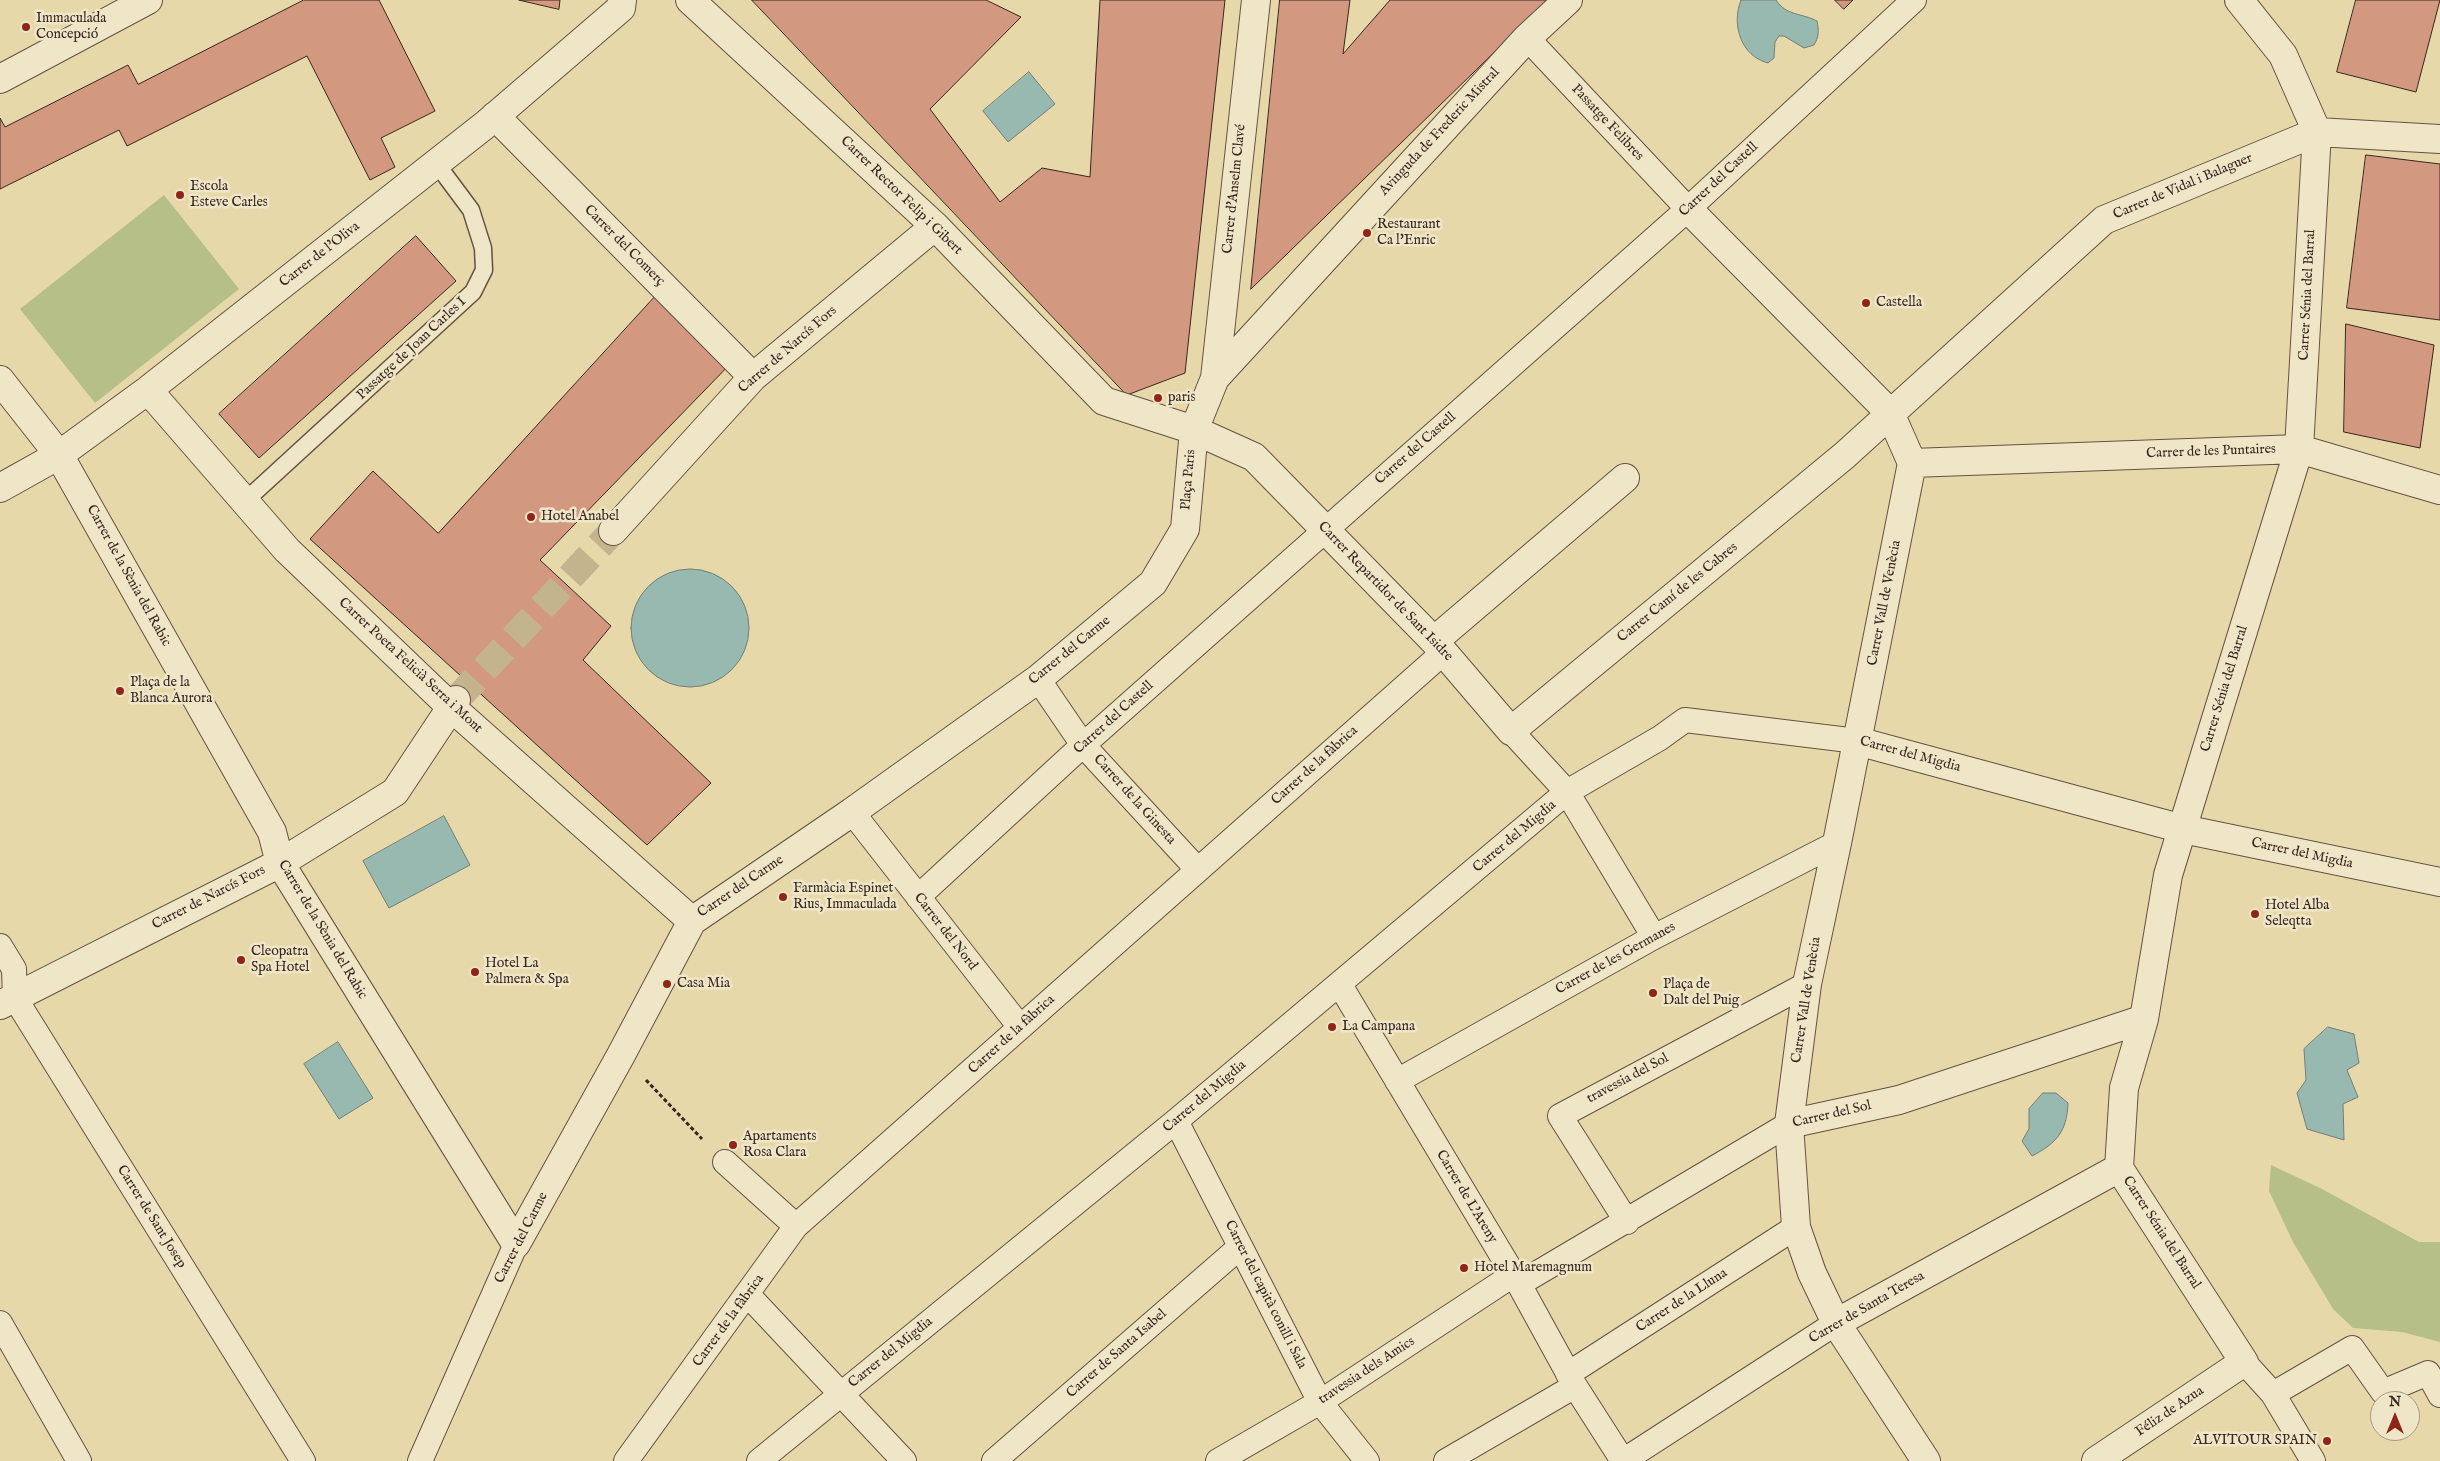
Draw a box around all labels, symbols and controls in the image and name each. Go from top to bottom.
place label: Immaculada Concepció [36,11,106,44]
marker: Immaculada Concepció [20,21,32,33]
street label: Avinguda de Frederic Mistral [1376,65,1504,199]
street label: Passatge Felibres [1567,81,1647,165]
street label: Carrer d'Anselm Clavé [1220,123,1250,255]
street label: Carrer Rector Felip i Gibert [836,133,966,259]
street label: Carrer del Castell [1676,139,1762,221]
street label: Carrer de Vidal i Balaguer [2111,150,2255,224]
place label: Escola Esteve Carles [190,179,268,212]
marker: Escola Esteve Carles [174,189,186,201]
street label: Carrer del Comerç [580,202,668,290]
place label: Restaurant Ca l'Enric [1377,217,1440,250]
street label: Carrer de l'Oliva [277,219,363,291]
marker: Restaurant Ca l'Enric [1361,227,1373,239]
street label: Carrer Sénia del Barral [2296,229,2320,361]
street label: Passatge de Joan Carles I [354,294,470,404]
place label: Castella [1876,295,1922,311]
marker: Castella [1860,297,1872,309]
street label: Carrer de Narcís Fors [735,303,841,397]
place label: paris [1168,390,1195,406]
marker: paris [1152,392,1164,404]
street label: Carrer del Castell [1372,409,1460,489]
street label: Carrer de les Puntaires [2146,441,2276,463]
street label: Plaça Paris [1178,449,1200,511]
street label: Carrer de la Sènia del Rabic [82,502,174,650]
place label: Hotel Anabel [541,509,619,525]
marker: Hotel Anabel [525,511,537,523]
street label: Carrer Repartidor de Sant Isidre [1314,519,1456,665]
street label: Carrer Camí de les Cabres [1615,539,1741,647]
street label: Carrer Vall de Venècia [1865,539,1905,667]
street label: Carrer Poeta Felicià Serra i Mont [335,595,485,737]
street label: Carrer del Carme [1026,613,1114,689]
street label: Carrer Sénia del Barral [2198,624,2252,754]
place label: Plaça de la Blanca Aurora [130,675,212,708]
street label: Carrer del Castell [1071,678,1157,758]
marker: Plaça de la Blanca Aurora [114,685,126,697]
street label: Carrer de la fàbrica [1268,723,1362,809]
street label: Carrer del Migdia [1858,733,1962,777]
street label: Carrer de la Ginesta [1089,752,1179,848]
street label: Carrer del Migdia [1470,797,1560,877]
street label: Carrer del Migdia [2250,835,2354,873]
street label: Carrer del Carme [695,852,787,922]
street label: Carrer de la Sènia del Rabic [274,857,370,1003]
street label: Carrer de Narcís Fors [150,862,268,934]
place label: Farmàcia Espinet Rius, Immaculada [793,881,897,914]
street label: Carrer del Nord [910,890,980,974]
marker: Farmàcia Espinet Rius, Immaculada [777,891,789,903]
place label: Hotel Alba Seleqtta [2265,898,2329,930]
marker: Hotel Alba Seleqtta [2249,908,2261,920]
street label: Carrer de les Germanes [1553,919,1679,999]
street label: Carrer Vall de Venècia [1789,936,1825,1064]
place label: Cleopatra Spa Hotel [251,944,309,976]
marker: Cleopatra Spa Hotel [235,954,247,966]
place label: Hotel La Palmera & Spa [485,956,569,989]
marker: Hotel La Palmera & Spa [469,966,481,978]
place label: Casa Mia [677,976,730,992]
place label: Plaça de Dalt del Puig [1663,977,1739,1010]
marker: Casa Mia [661,978,673,990]
marker: Plaça de Dalt del Puig [1647,987,1659,999]
street label: Carrer de la fàbrica [965,992,1059,1078]
place label: La Campana [1342,1019,1415,1035]
marker: La Campana [1326,1021,1338,1033]
street label: travessia del Sol [1584,1050,1672,1108]
street label: Carrer del Migdia [1160,1057,1250,1137]
street label: Carrer del Sol [1791,1098,1873,1132]
place label: Apartaments Rosa Clara [743,1129,816,1162]
marker: Apartaments Rosa Clara [727,1139,739,1151]
street label: Carrer de L'Areny [1432,1147,1500,1247]
street label: Carrer de Sant Josep [113,1162,189,1272]
street label: Carrer Sénia del Barral [2118,1173,2204,1293]
street label: Carrer del Carme [492,1190,552,1286]
street label: Carrer del capità conill i Sala [1220,1218,1310,1372]
place label: Hotel Maremagnum [1474,1260,1592,1276]
marker: Hotel Maremagnum [1458,1262,1470,1274]
street label: Carrer de la Lluna [1633,1265,1731,1337]
street label: Carrer de Santa Teresa [1806,1268,1928,1348]
street label: Carrer de la fàbrica [690,1271,768,1371]
street label: Carrer de Santa Isabel [1063,1306,1171,1402]
street label: Carrer del Migdia [846,1314,936,1392]
street label: travessia dels Amics [1316,1334,1418,1408]
street label: Féliz de Azua [2133,1383,2207,1441]
north arrow [2370,1391,2420,1441]
text: N [2389,1393,2401,1411]
place label: ALVITOUR SPAIN [2193,1433,2317,1449]
marker: ALVITOUR SPAIN [2321,1435,2333,1447]

